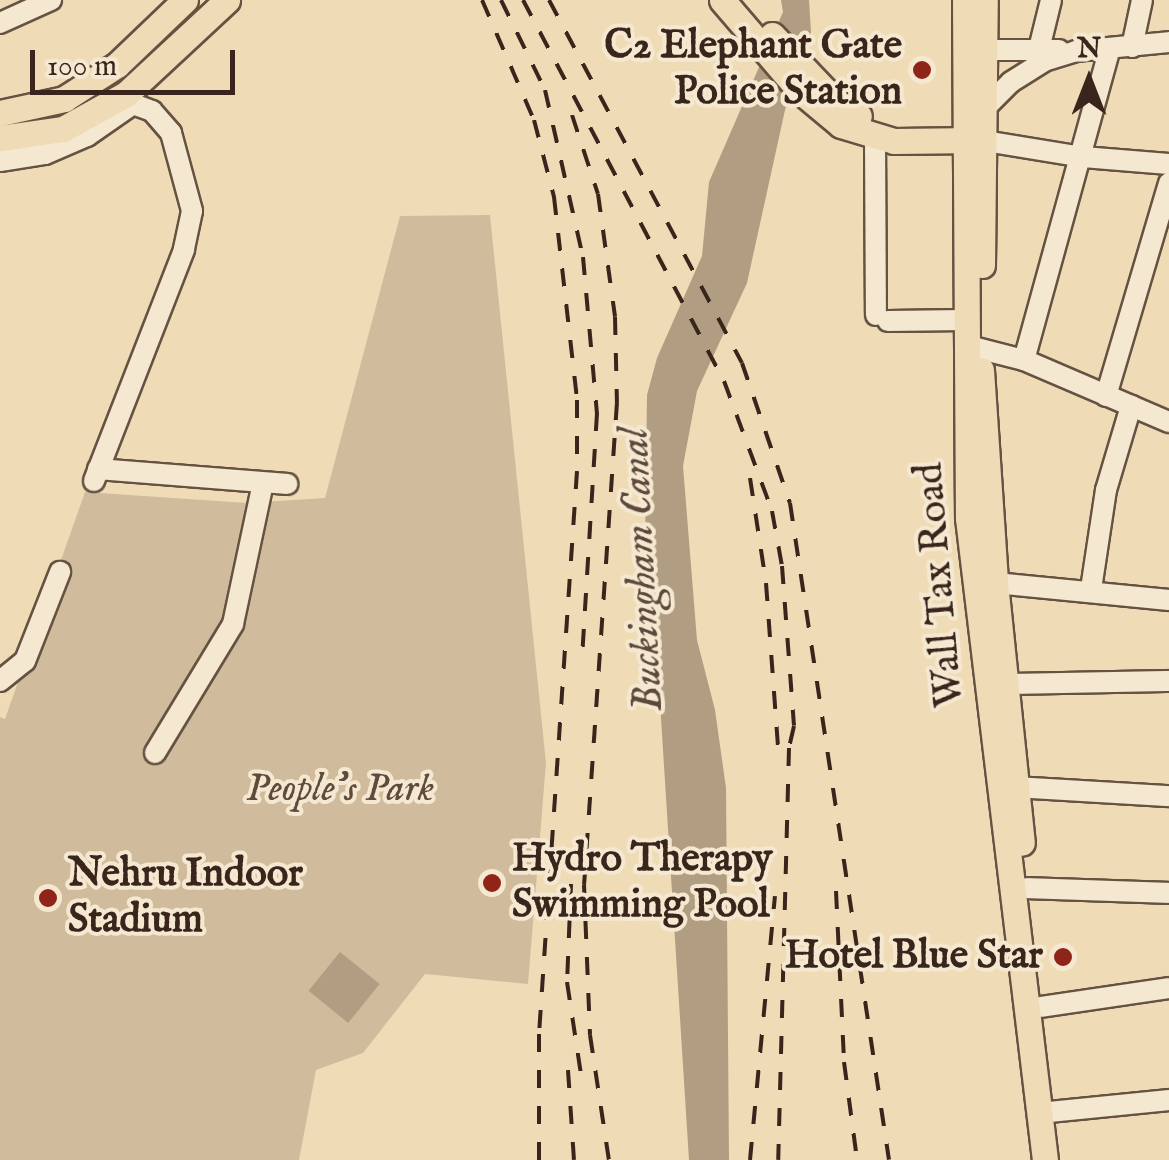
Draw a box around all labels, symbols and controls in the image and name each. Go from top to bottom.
place label: C2 Elephant Gate Police Station [604,23,902,117]
scale bar [35,30,240,92]
north arrow [1039,30,1139,130]
text: N [1077,32,1101,67]
text: 100 m [47,48,117,86]
marker: C2 Elephant Gate Police Station [911,59,933,81]
water label: Buckingham Canal [610,427,676,713]
street label: Wall Tax Road [906,461,976,709]
park label: People's Park [246,766,434,814]
place label: Hydro Therapy Swimming Pool [512,836,772,930]
place label: Nehru Indoor Stadium [68,851,303,945]
marker: Hydro Therapy Swimming Pool [481,872,503,894]
marker: Nehru Indoor Stadium [37,887,59,909]
place label: Hotel Blue Star [785,933,1043,981]
marker: Hotel Blue Star [1052,946,1074,968]

